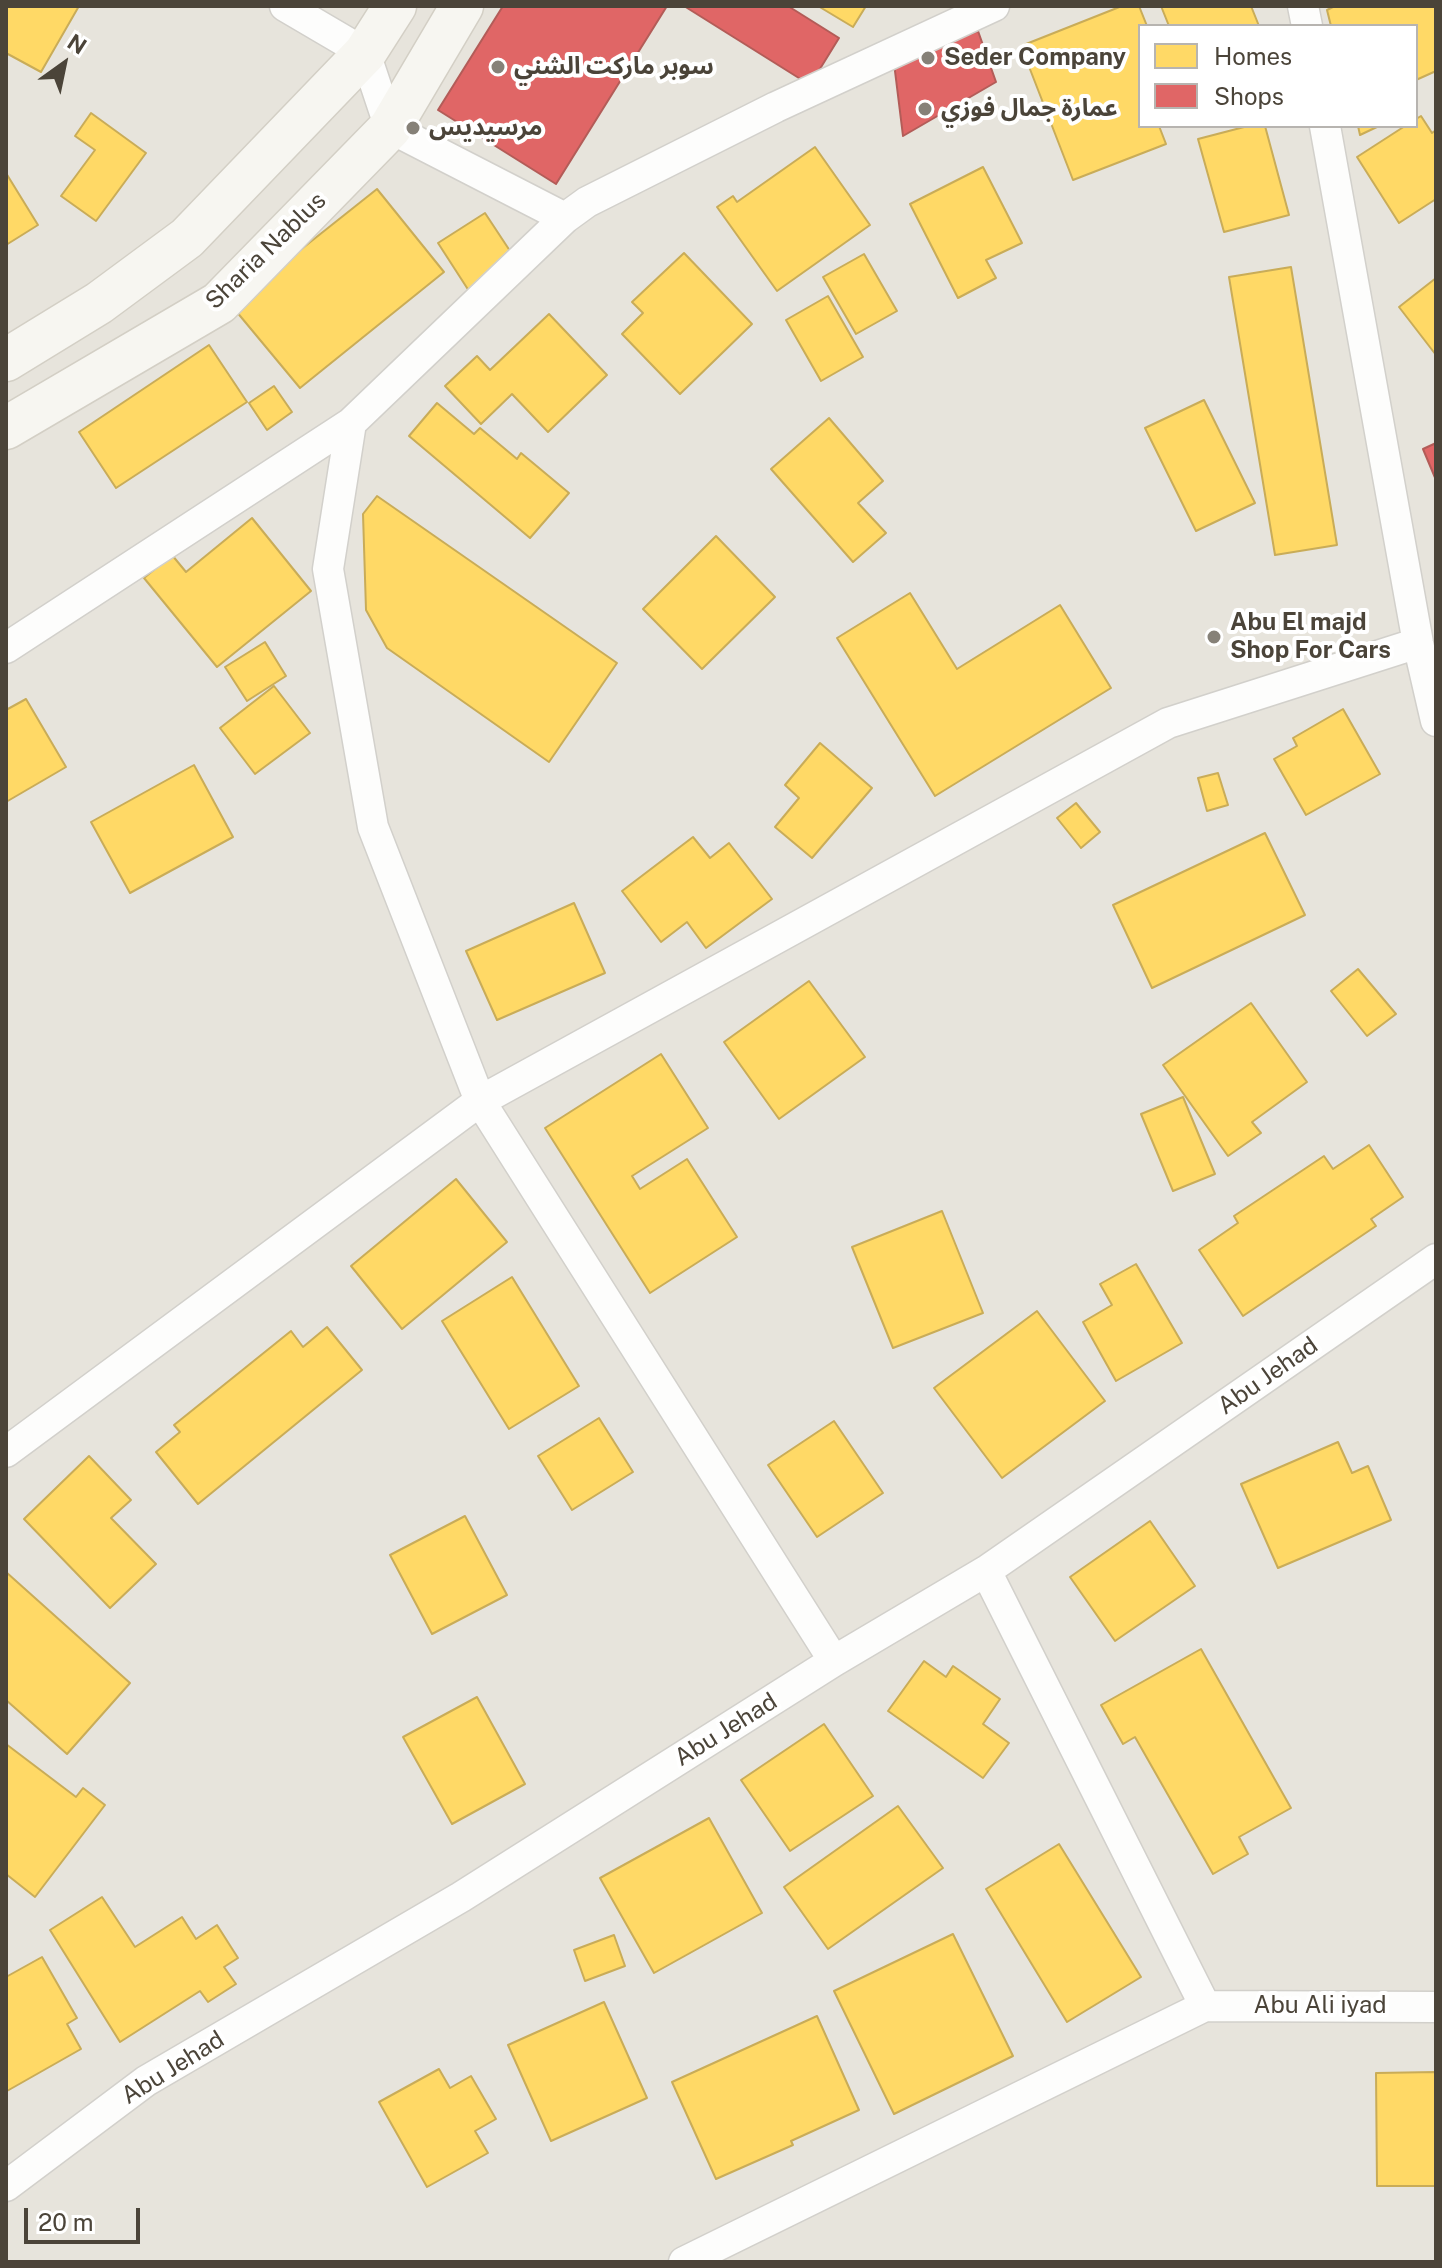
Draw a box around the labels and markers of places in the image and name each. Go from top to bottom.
place label: Seder Company [944,44,1126,72]
marker: Seder Company [919,49,937,67]
place label: سوبر ماركت الشني [514,53,714,81]
marker: سوبر ماركت الشني [489,58,507,76]
place label: عمارة جمال فوزي [941,95,1118,123]
marker: عمارة جمال فوزي [916,100,934,118]
place label: مرسيديس [429,114,543,142]
marker: مرسيديس [404,119,422,137]
place label: Abu El majd Shop For Cars [1230,609,1391,665]
marker: Abu El majd Shop For Cars [1205,628,1223,646]

